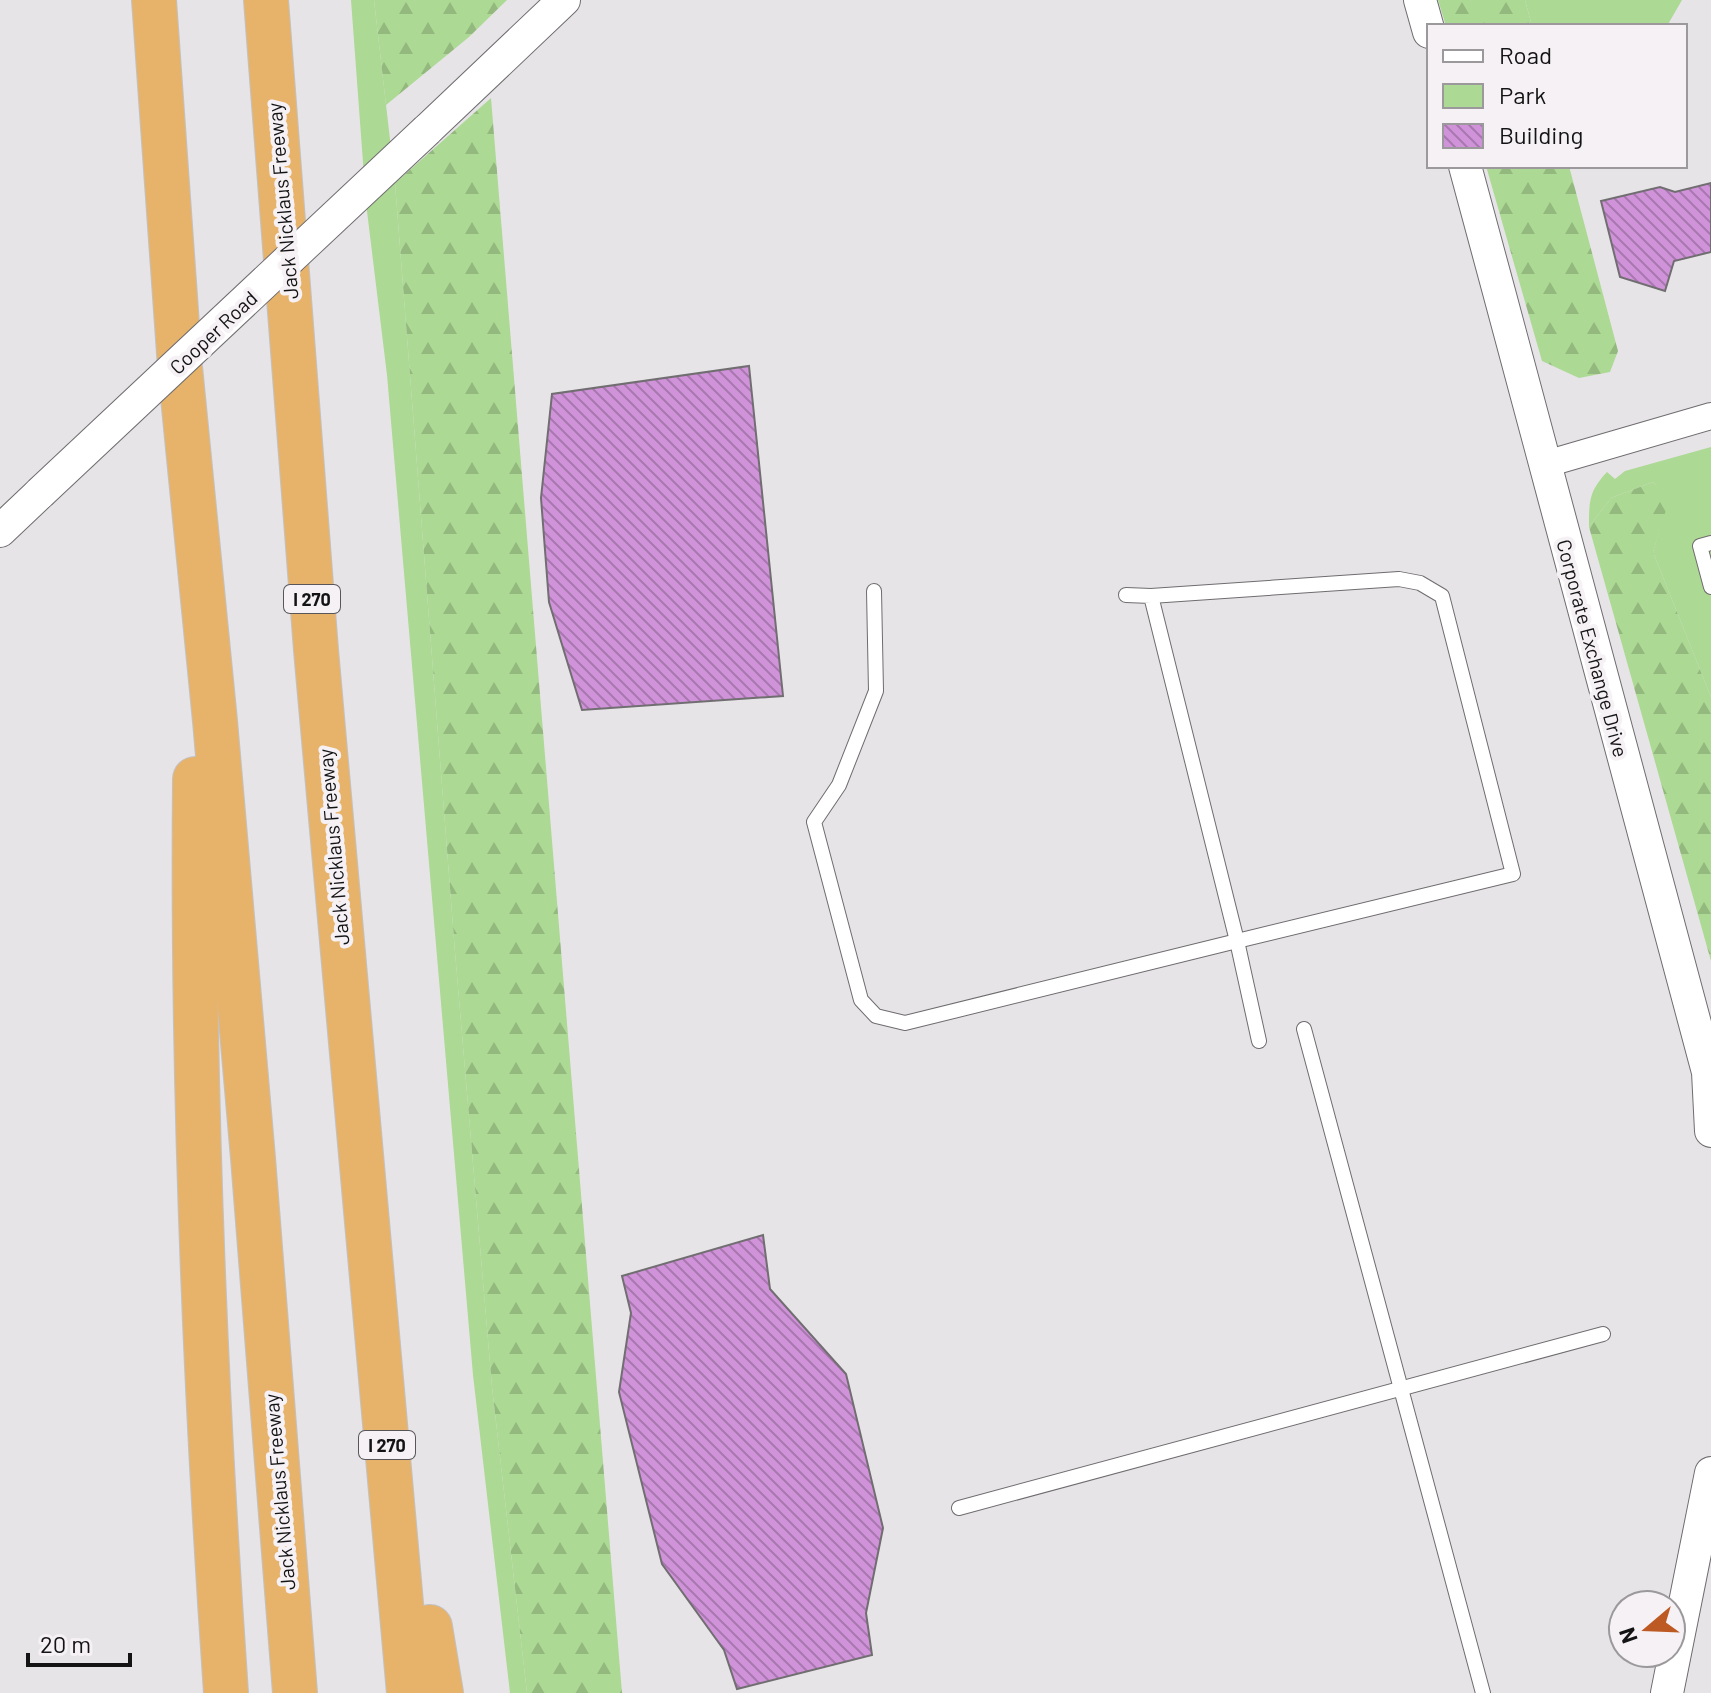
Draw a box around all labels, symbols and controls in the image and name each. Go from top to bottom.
legend [1427,24,1687,168]
text: Road [1499,40,1552,69]
text: Park [1499,80,1546,109]
street label: Jack Nicklaus Freeway [261,102,303,300]
text: Building [1499,120,1583,149]
street label: Cooper Road [164,285,262,379]
street label: Corporate Exchange Drive [1552,536,1634,760]
road number: I 270 [284,585,340,613]
street label: Jack Nicklaus Freeway [312,748,354,946]
street label: Jack Nicklaus Freeway [258,1393,300,1591]
road number: I 270 [359,1431,415,1459]
north arrow [1607,1589,1687,1669]
scale bar [28,1617,130,1667]
text: N [1612,1625,1642,1647]
text: 20 m [40,1629,91,1658]

